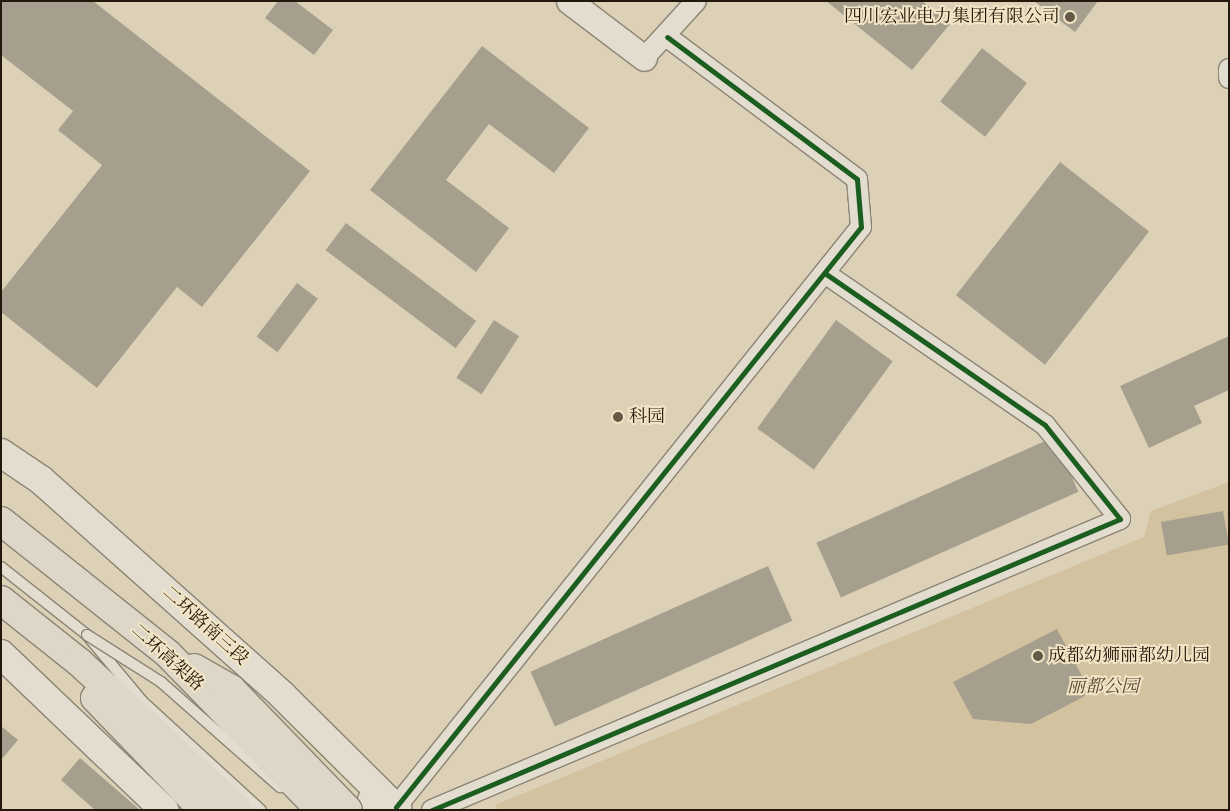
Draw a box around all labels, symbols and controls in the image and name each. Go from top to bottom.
place label: 四川宏业电力集团有限公司 [844,6,1060,28]
marker: 四川宏业电力集团有限公司 [1064,11,1076,23]
place label: 科园 [629,406,665,428]
marker: 科园 [611,410,625,424]
street label: 二环路南三段 [158,582,252,670]
street label: 二环高架路 [126,620,208,696]
place label: 成都幼狮丽都幼儿园 [1048,645,1210,667]
marker: 成都幼狮丽都幼儿园 [1032,650,1044,662]
park label: 丽都公园 [1067,676,1139,698]

